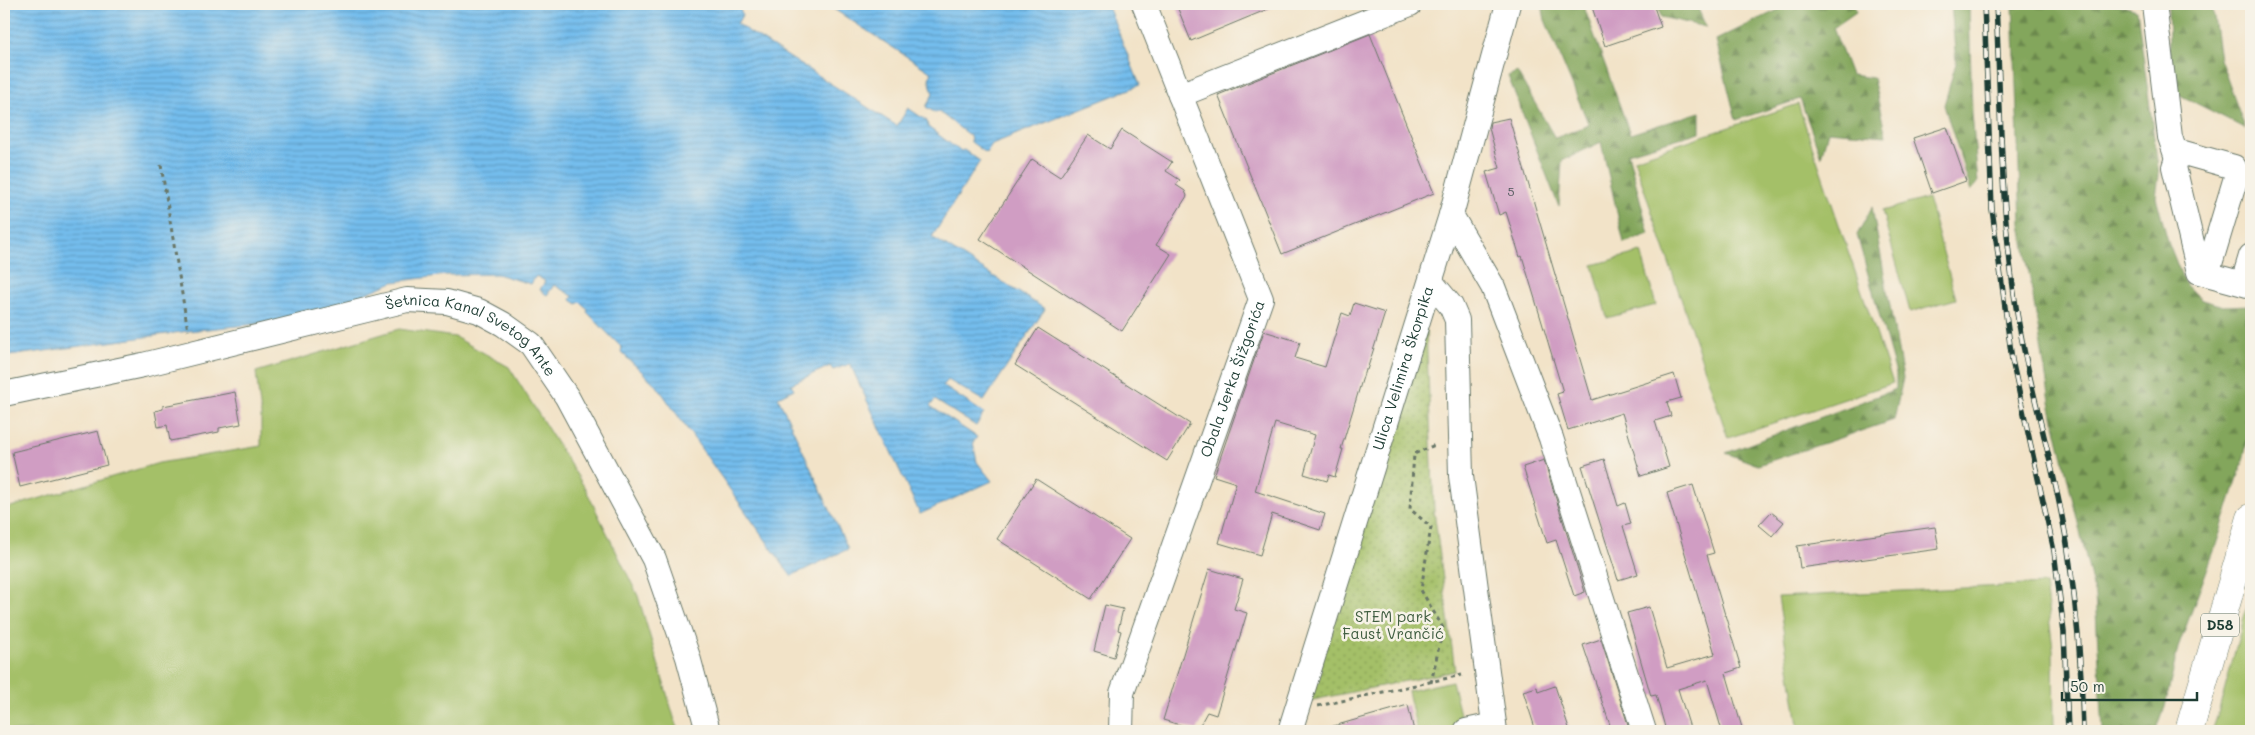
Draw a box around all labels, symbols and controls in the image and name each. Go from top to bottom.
house number: 5 [1508,183,1515,199]
street label: Ulica Velimira Škorpika [1367,283,1437,453]
street label: Šetnica Kanal Svetog Ante [383,289,561,380]
street label: Obala Jerka Šižgorića [1195,297,1269,460]
park label: STEM park Faust Vrančić [1342,606,1444,643]
road number: D58 [2201,614,2239,636]
scale bar [2062,670,2198,702]
text: 50 m [2070,676,2105,696]

